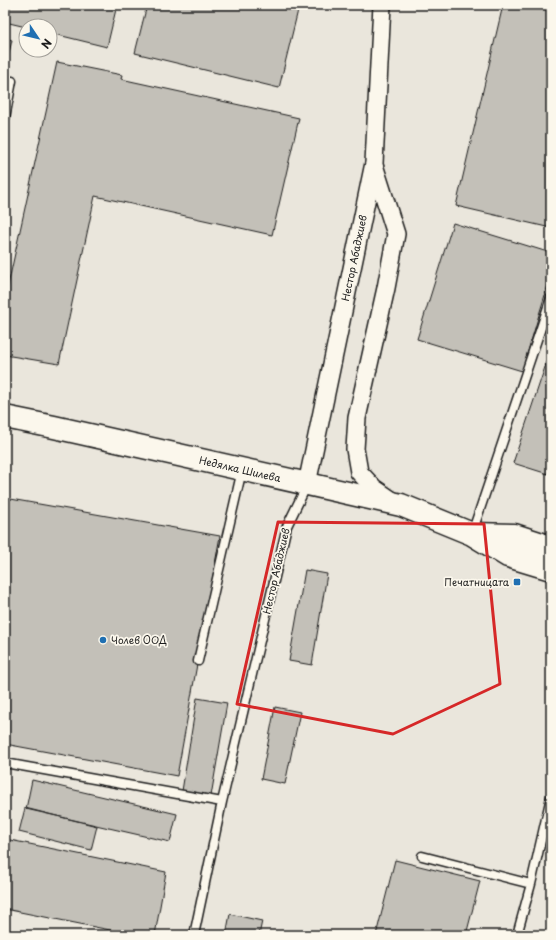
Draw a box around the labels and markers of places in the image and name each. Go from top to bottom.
place label: Печатницата [444,574,510,589]
marker: Печатницата [512,577,522,587]
place label: Чолев ООД [111,632,167,647]
marker: Чолев ООД [98,635,108,645]

